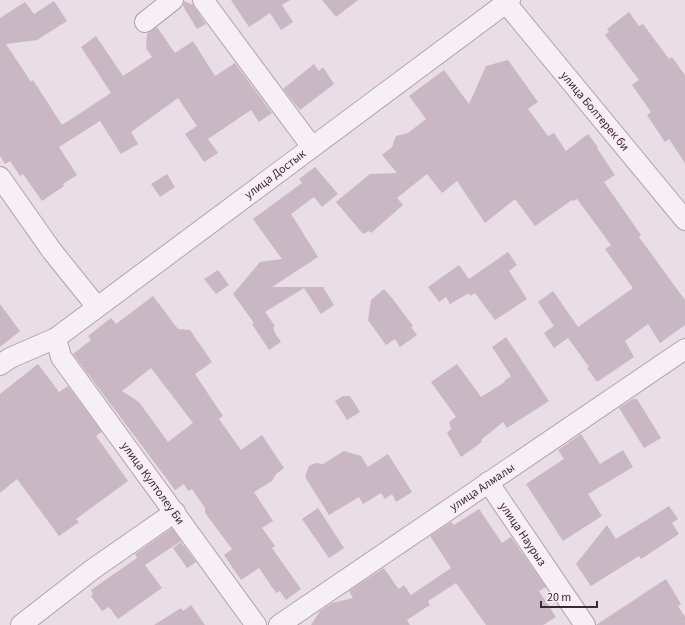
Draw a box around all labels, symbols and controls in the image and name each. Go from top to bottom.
street label: улица Болтерек би [556,68,633,155]
street label: улица Достык [241,146,310,203]
street label: улица Култолеу Би [117,438,188,528]
street label: улица Алмалы [446,459,518,515]
street label: улица Наурыз [495,499,550,570]
scale bar [541,583,597,609]
text: 20 m [547,589,571,606]

